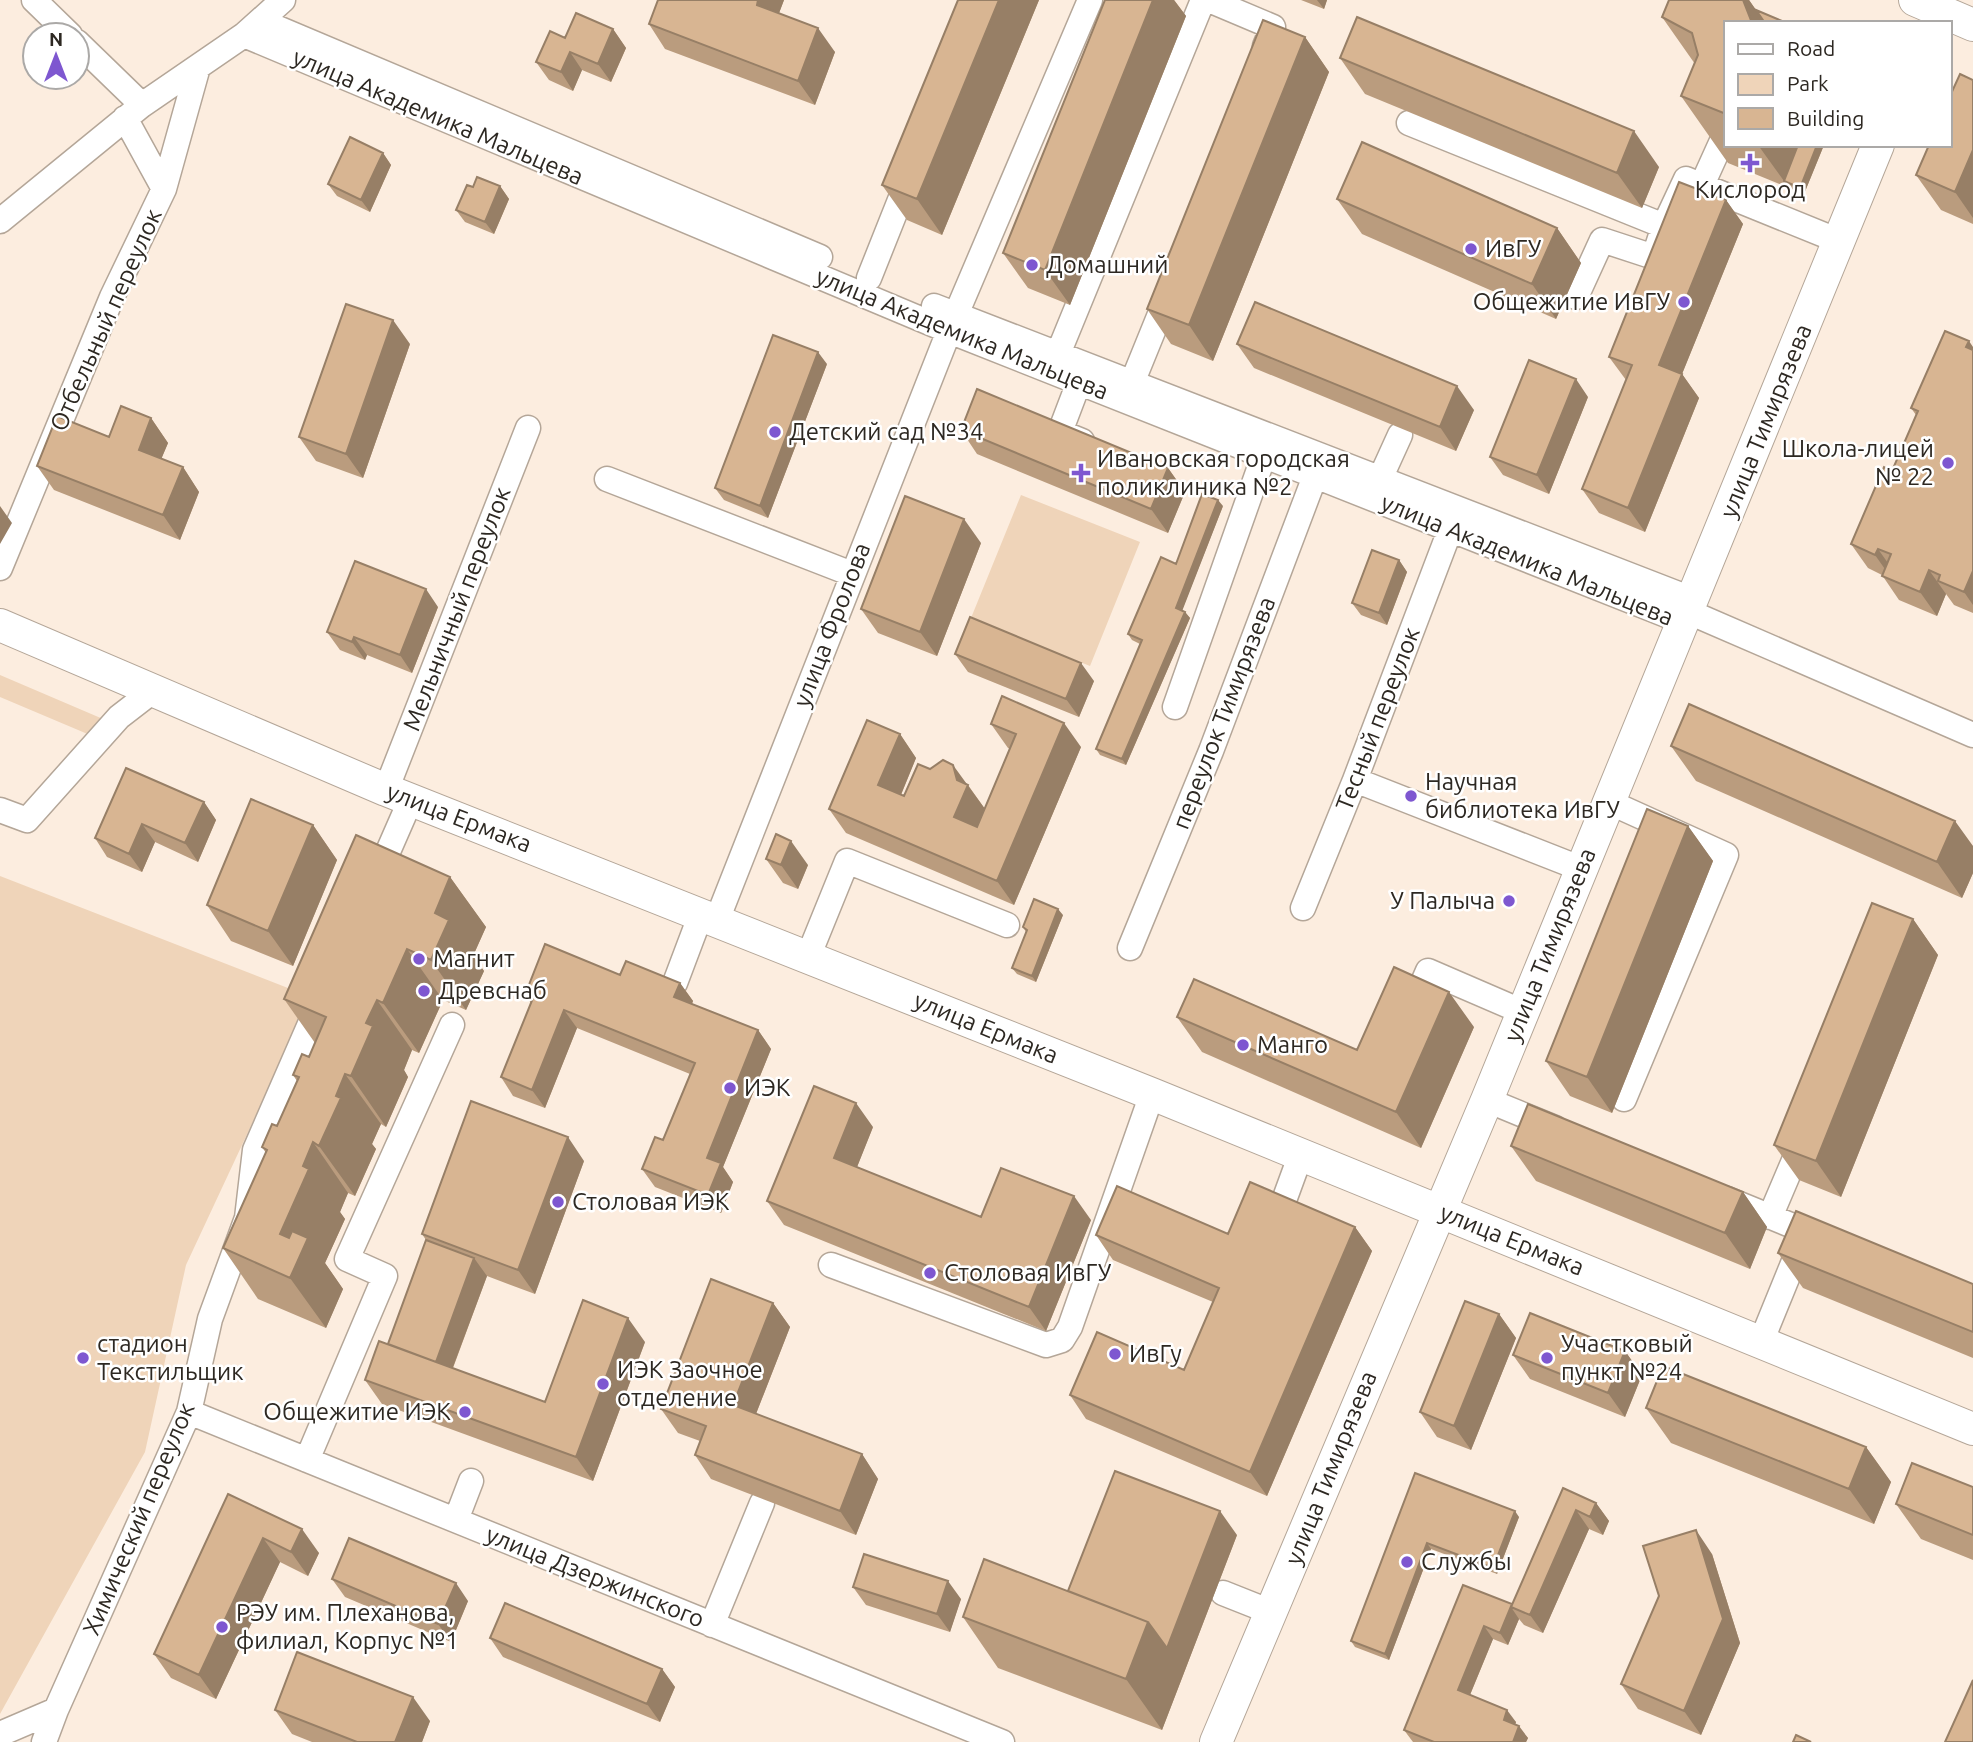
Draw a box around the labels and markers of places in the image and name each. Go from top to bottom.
marker: Кислород [1740,153,1760,173]
place label: Кислород [1695,176,1805,203]
place label: ИвГУ [1485,235,1542,262]
marker: ИвГУ [1463,241,1479,257]
place label: Домашний [1046,251,1168,278]
marker: Домашний [1024,257,1040,273]
place label: Общежитие ИвГУ [1473,288,1670,315]
marker: Общежитие ИвГУ [1676,294,1692,310]
place label: Детский сад №34 [789,418,984,445]
marker: Детский сад №34 [767,424,783,440]
place label: Школа-лицей № 22 [1782,435,1934,490]
place label: Ивановская городская поликлиника №2 [1097,445,1350,500]
marker: Школа-лицей № 22 [1940,455,1956,471]
marker: Ивановская городская поликлиника №2 [1071,463,1091,483]
place label: Научная библиотека ИвГУ [1425,768,1620,823]
marker: Научная библиотека ИвГУ [1403,788,1419,804]
place label: У Палыча [1390,887,1495,914]
marker: У Палыча [1501,893,1517,909]
place label: Магнит [433,945,515,972]
marker: Магнит [411,951,427,967]
place label: Древснаб [438,977,547,1004]
marker: Древснаб [416,983,432,999]
place label: Манго [1257,1031,1328,1058]
marker: Манго [1235,1037,1251,1053]
place label: ИЭК [744,1074,791,1101]
marker: ИЭК [722,1080,738,1096]
place label: Столовая ИЭК [572,1188,730,1215]
marker: Столовая ИЭК [550,1194,566,1210]
place label: Столовая ИвГУ [944,1259,1112,1286]
marker: Столовая ИвГУ [922,1265,938,1281]
place label: стадион Текстильщик [97,1330,244,1385]
place label: Участковый пункт №24 [1561,1330,1693,1385]
place label: ИвГу [1129,1340,1182,1367]
marker: ИвГу [1107,1346,1123,1362]
marker: стадион Текстильщик [75,1350,91,1366]
marker: Участковый пункт №24 [1539,1350,1555,1366]
place label: ИЭК Заочное отделение [617,1356,763,1411]
marker: ИЭК Заочное отделение [595,1376,611,1392]
place label: Общежитие ИЭК [263,1398,451,1425]
marker: Общежитие ИЭК [457,1404,473,1420]
place label: Службы [1421,1548,1512,1575]
marker: Службы [1399,1554,1415,1570]
place label: РЭУ им. Плеханова, филиал, Корпус №1 [236,1599,459,1654]
marker: РЭУ им. Плеханова, филиал, Корпус №1 [214,1619,230,1635]

